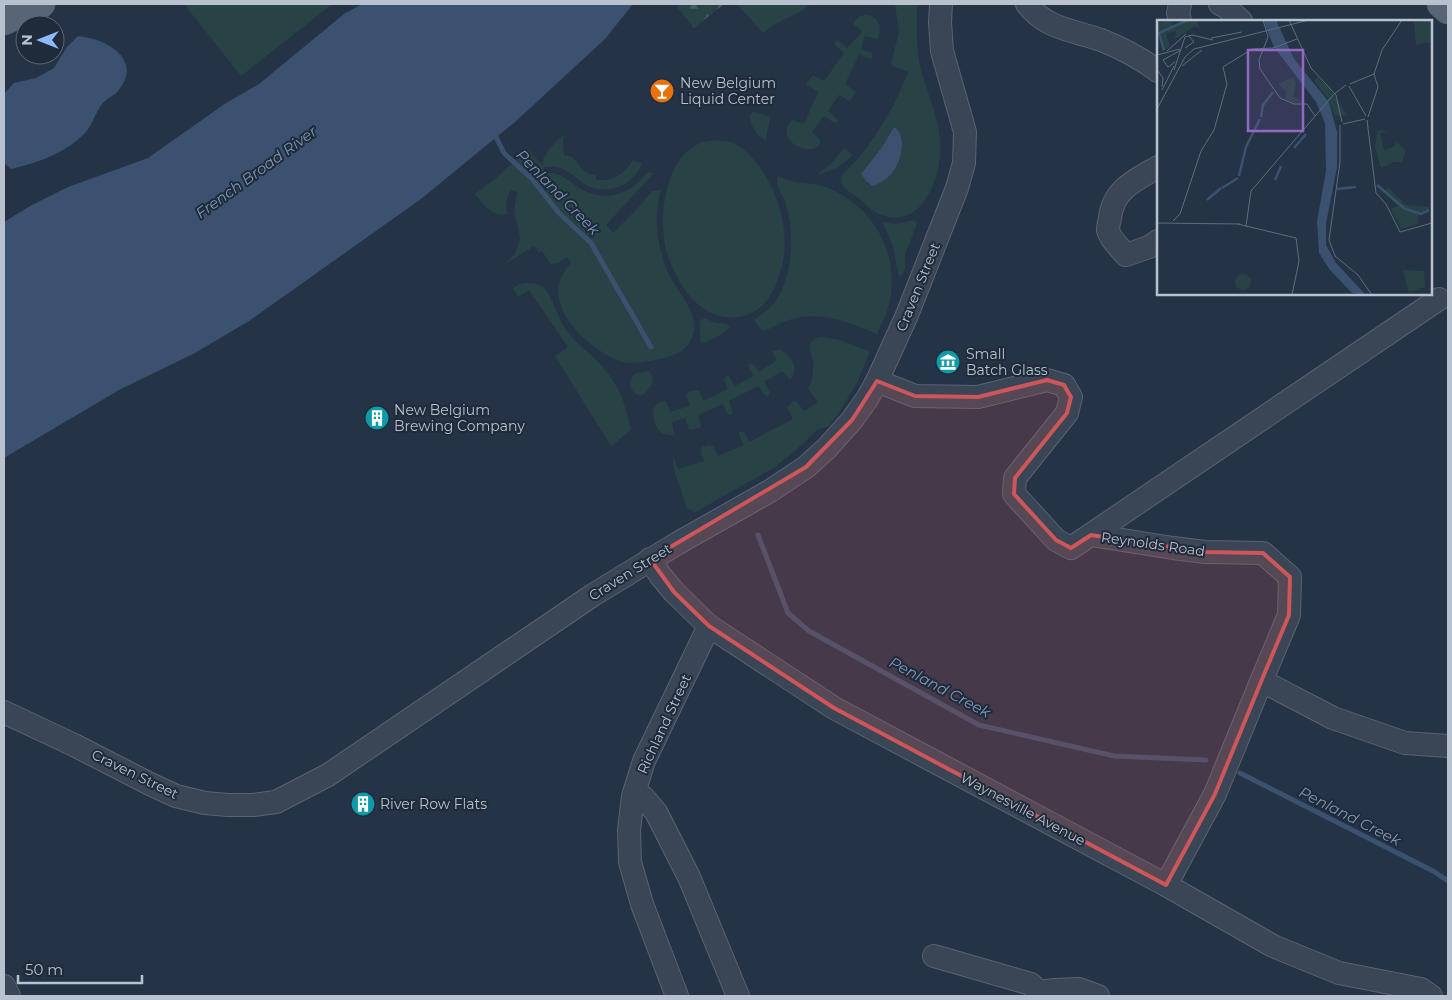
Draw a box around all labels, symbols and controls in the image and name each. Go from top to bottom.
north arrow [15,15,65,65]
inset map [1157,20,1432,295]
text: N [18,34,36,46]
place label: New Belgium Liquid Center [680,74,776,108]
bar icon: New Belgium Liquid Center [649,78,675,104]
water label: French Broad River [192,121,321,222]
water label: Penland Creek [512,145,604,240]
street label: Craven Street [892,240,944,334]
place label: Small Batch Glass [966,345,1048,379]
museum icon: Small Batch Glass [935,349,961,375]
place label: New Belgium Brewing Company [394,401,525,435]
building icon: New Belgium Brewing Company [364,405,390,431]
street label: Reynolds Road [1100,528,1206,560]
street label: Craven Street [585,539,675,605]
water label: Penland Creek [886,652,995,722]
street label: Richland Street [633,671,695,777]
street label: Craven Street [89,745,182,803]
street label: Waynesville Avenue [957,768,1089,850]
water label: Penland Creek [1296,782,1405,850]
building icon: River Row Flats [350,791,376,817]
place label: River Row Flats [380,795,487,813]
scale bar [18,952,141,984]
text: 50 m [25,960,63,979]

